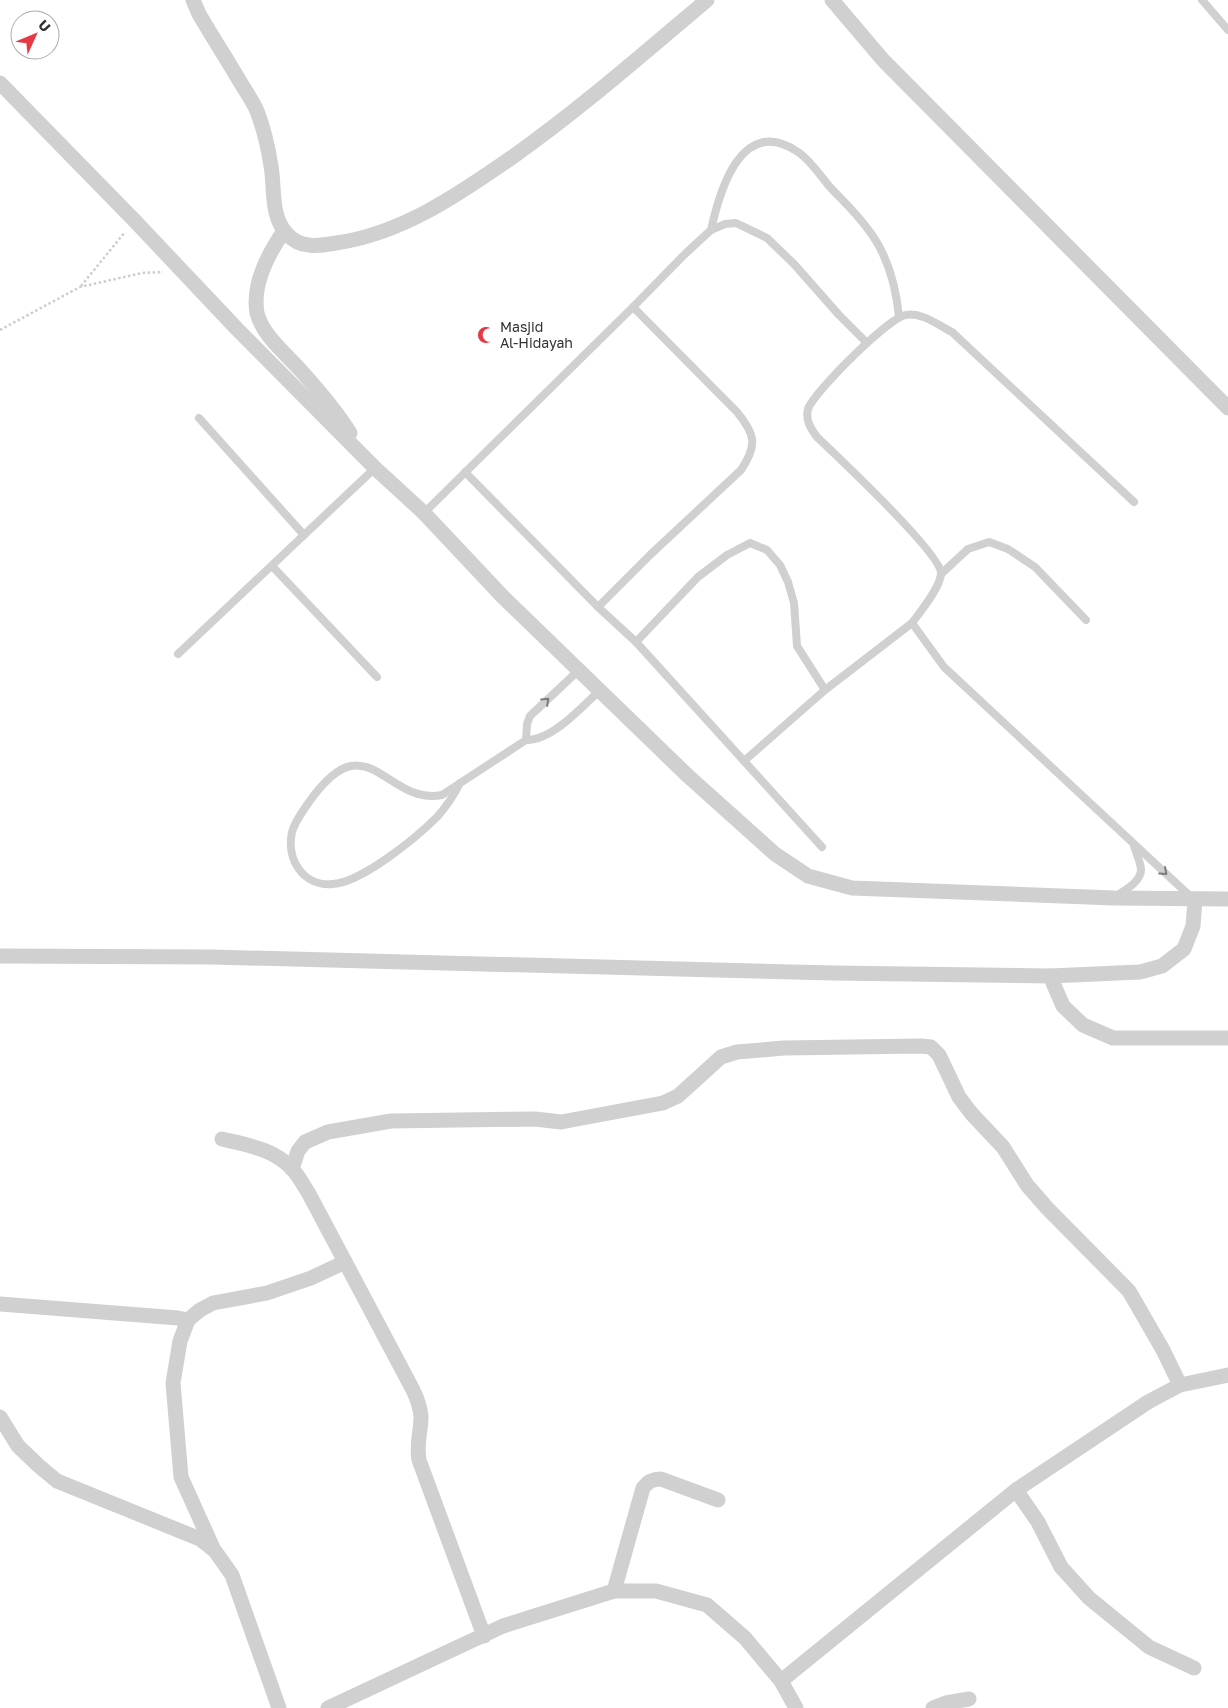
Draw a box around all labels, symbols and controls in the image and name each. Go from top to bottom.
north arrow [10,10,60,60]
text: U [35,16,54,35]
place label: Masjid Al-Hidayah [500,318,573,351]
mosque icon: Masjid Al-Hidayah [476,325,496,345]
one-way arrow [540,698,549,707]
one-way arrow [1158,866,1167,875]

